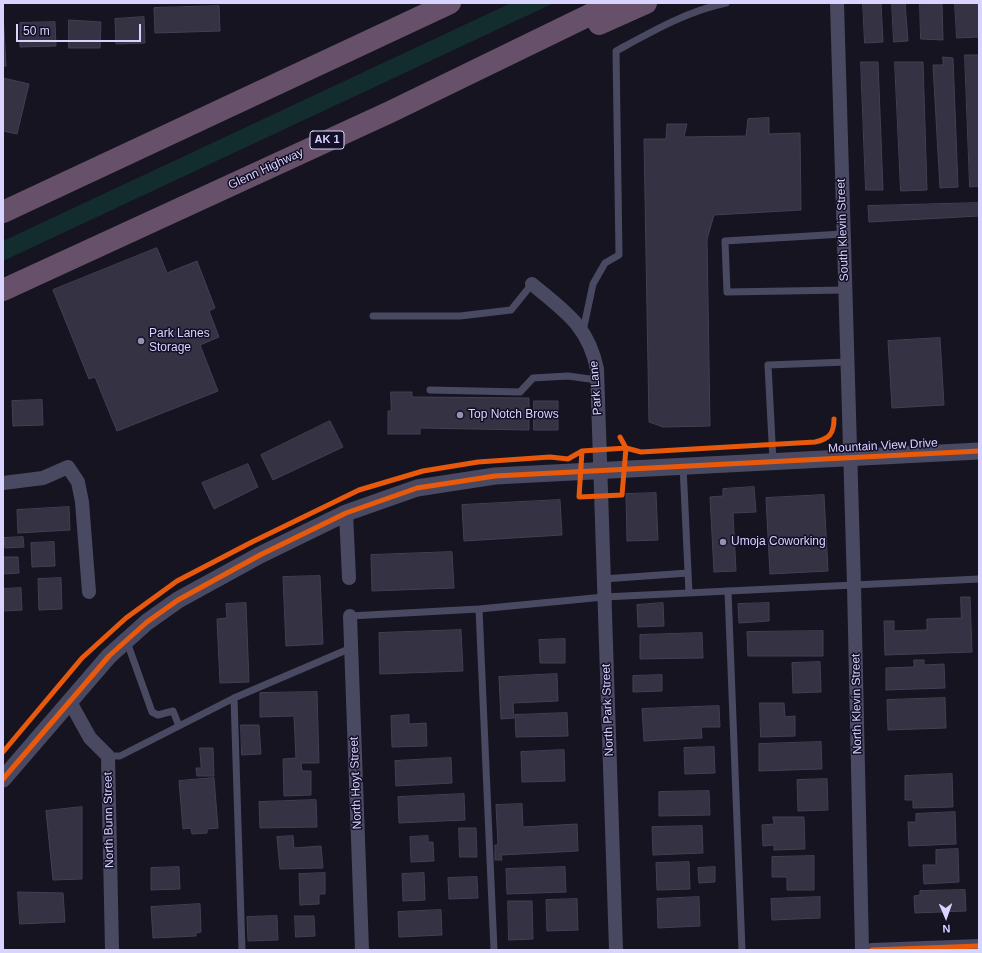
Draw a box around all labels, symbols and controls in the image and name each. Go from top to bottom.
scale bar [18,16,143,42]
text: 50 m [23,24,50,38]
road number: AK 1 [310,131,344,149]
street label: Glenn Highway [226,145,306,193]
street label: South Klevin Street [834,178,852,282]
place label: Park Lanes Storage [149,327,210,355]
marker: Park Lanes Storage [136,336,146,346]
street label: Park Lane [587,360,605,416]
place label: Top Notch Brows [468,408,559,422]
marker: Top Notch Brows [455,410,465,420]
street label: Mountain View Drive [828,436,938,456]
place label: Umoja Coworking [731,535,826,549]
marker: Umoja Coworking [718,537,728,547]
street label: North Klevin Street [849,654,865,754]
street label: North Park Street [599,663,617,757]
street label: North Hoyt Street [347,736,365,830]
street label: North Bunn Street [101,772,117,868]
north arrow [926,897,966,937]
text: N [942,923,951,935]

